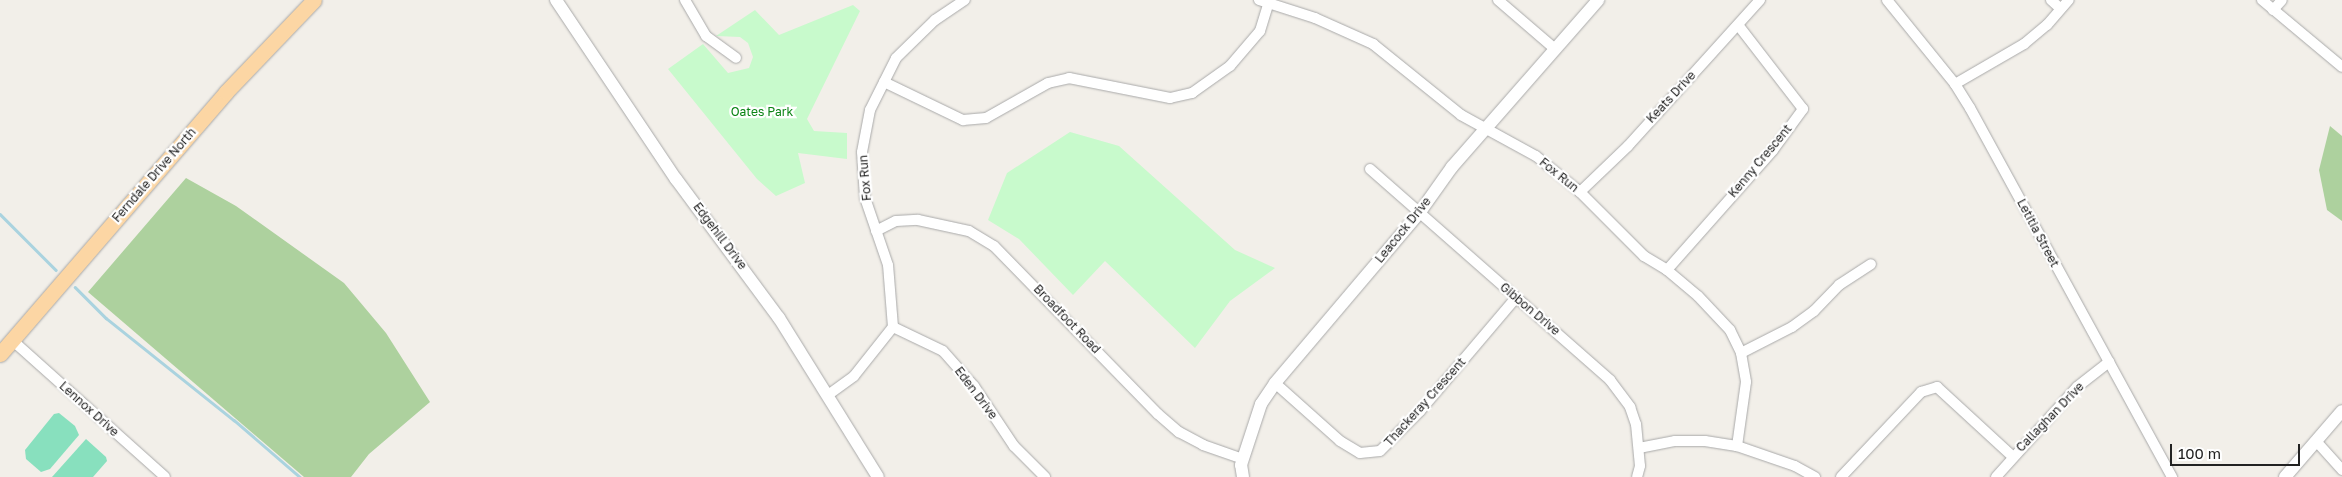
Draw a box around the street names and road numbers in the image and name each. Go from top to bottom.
street label: Keats Drive [1643,68,1699,126]
street label: Kenny Crescent [1725,122,1795,200]
street label: Ferndale Drive North [109,125,199,225]
street label: Fox Run [856,154,874,202]
street label: Fox Run [1537,155,1581,195]
street label: Leacock Drive [1372,194,1434,266]
street label: Letitia Street [2014,197,2062,269]
street label: Edgehill Drive [690,200,750,272]
street label: Gibbon Drive [1497,280,1563,338]
street label: Broadfoot Road [1031,282,1103,356]
street label: Thackeray Crescent [1381,355,1469,449]
street label: Eden Drive [952,364,1000,422]
street label: Lennox Drive [56,379,122,439]
street label: Callaghan Drive [2013,379,2087,455]

